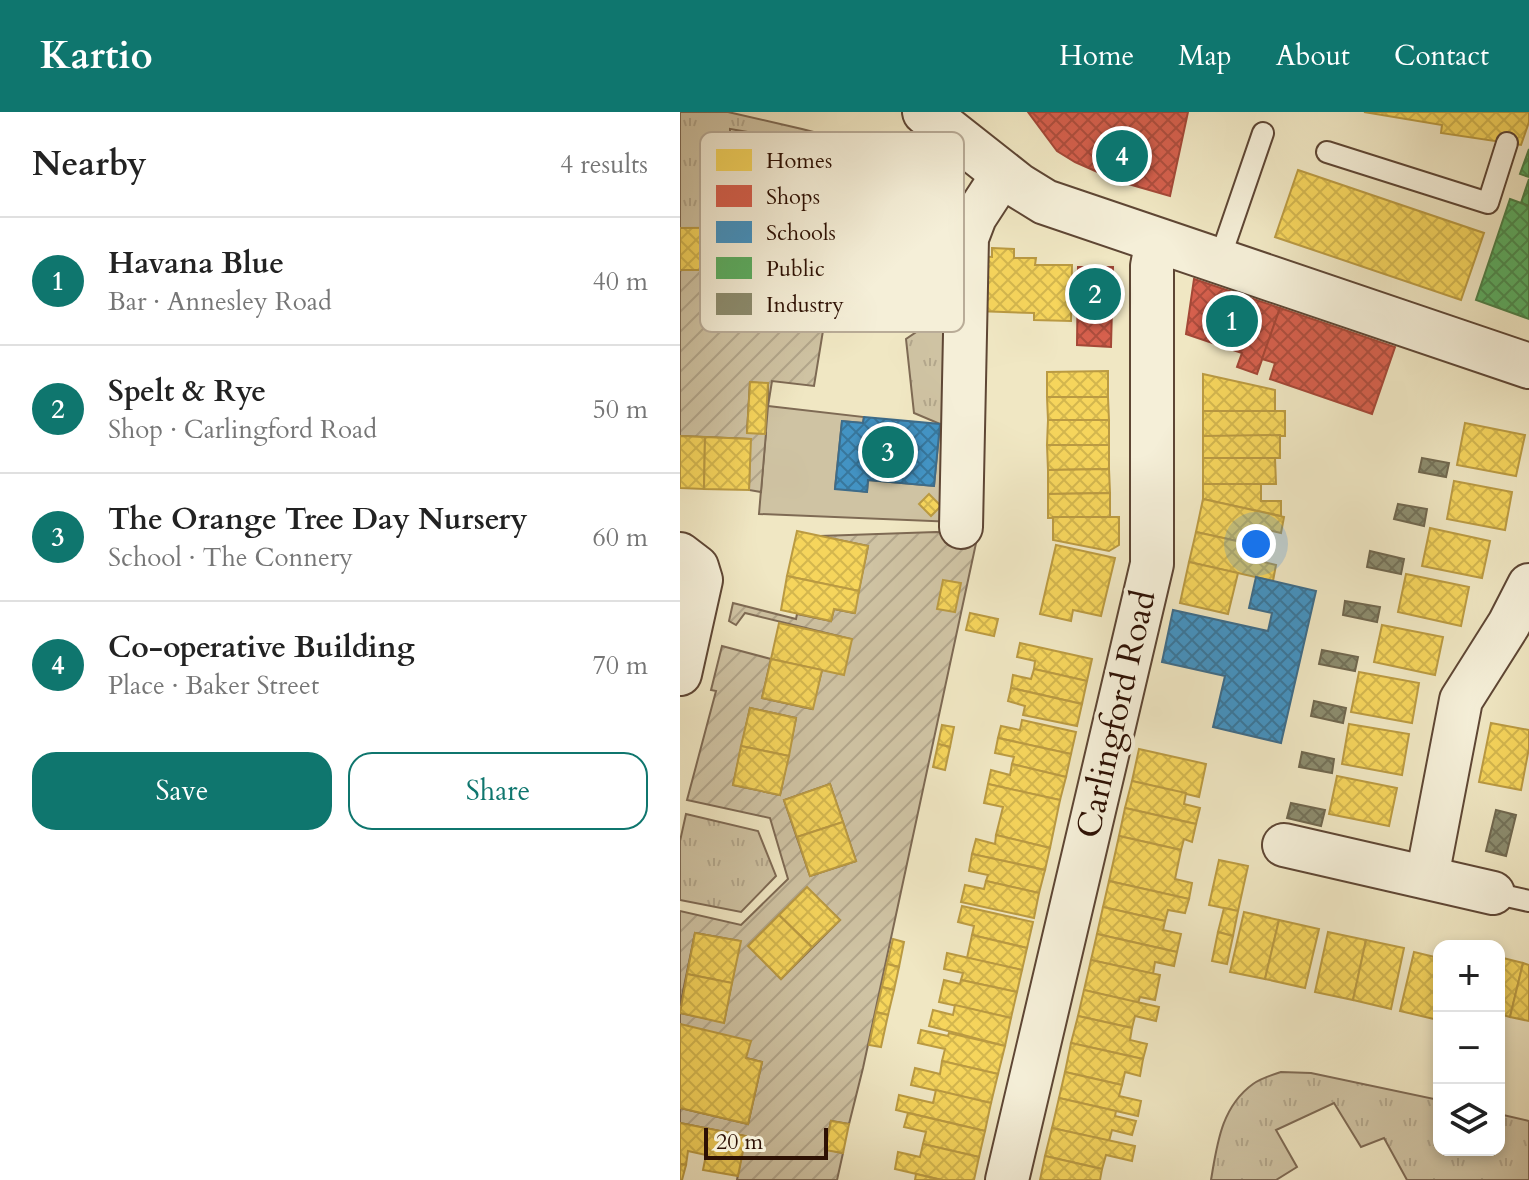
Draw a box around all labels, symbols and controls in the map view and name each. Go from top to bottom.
text: Kartio [40,30,153,82]
text: Home [1059,37,1134,75]
text: Map [1178,37,1232,75]
text: About [1276,37,1350,75]
text: Contact [1394,37,1489,75]
pin: 4 [1096,126,1148,186]
legend [700,132,964,332]
text: Nearby [32,141,147,187]
text: Homes [766,146,832,176]
text: 4 results [560,147,648,182]
text: Shops [766,182,820,212]
text: Schools [766,218,836,248]
text: Havana Blue [108,243,284,284]
text: Public [766,254,825,284]
text: 1 [51,264,65,299]
text: 40 m [592,264,648,299]
pin: 2 [1069,264,1121,324]
text: Bar · Annesley Road [108,284,332,319]
text: Industry [766,290,844,320]
pin: 1 [1206,291,1258,351]
text: Spelt & Rye [108,371,266,412]
text: 2 [51,392,65,427]
text: 50 m [592,392,648,427]
text: Shop · Carlingford Road [108,412,377,447]
pin: 3 [862,422,914,482]
text: The Orange Tree Day Nursery [108,499,528,540]
text: 3 [51,520,65,555]
text: 60 m [592,520,648,555]
your location [1236,524,1276,564]
text: School · The Connery [108,540,353,575]
street label: Carlingford Road [1065,586,1167,842]
text: Co-operative Building [108,627,415,668]
text: 4 [51,648,65,683]
text: 70 m [592,648,648,683]
text: Place · Baker Street [108,668,319,703]
button: Save [32,752,332,830]
button: Share [348,752,648,830]
map controls [1433,940,1505,1156]
button: + [1433,940,1505,1012]
button: − [1433,1012,1505,1084]
button: layers [1433,1084,1505,1156]
scale bar [704,1124,828,1160]
text: 20 m [716,1127,763,1157]

